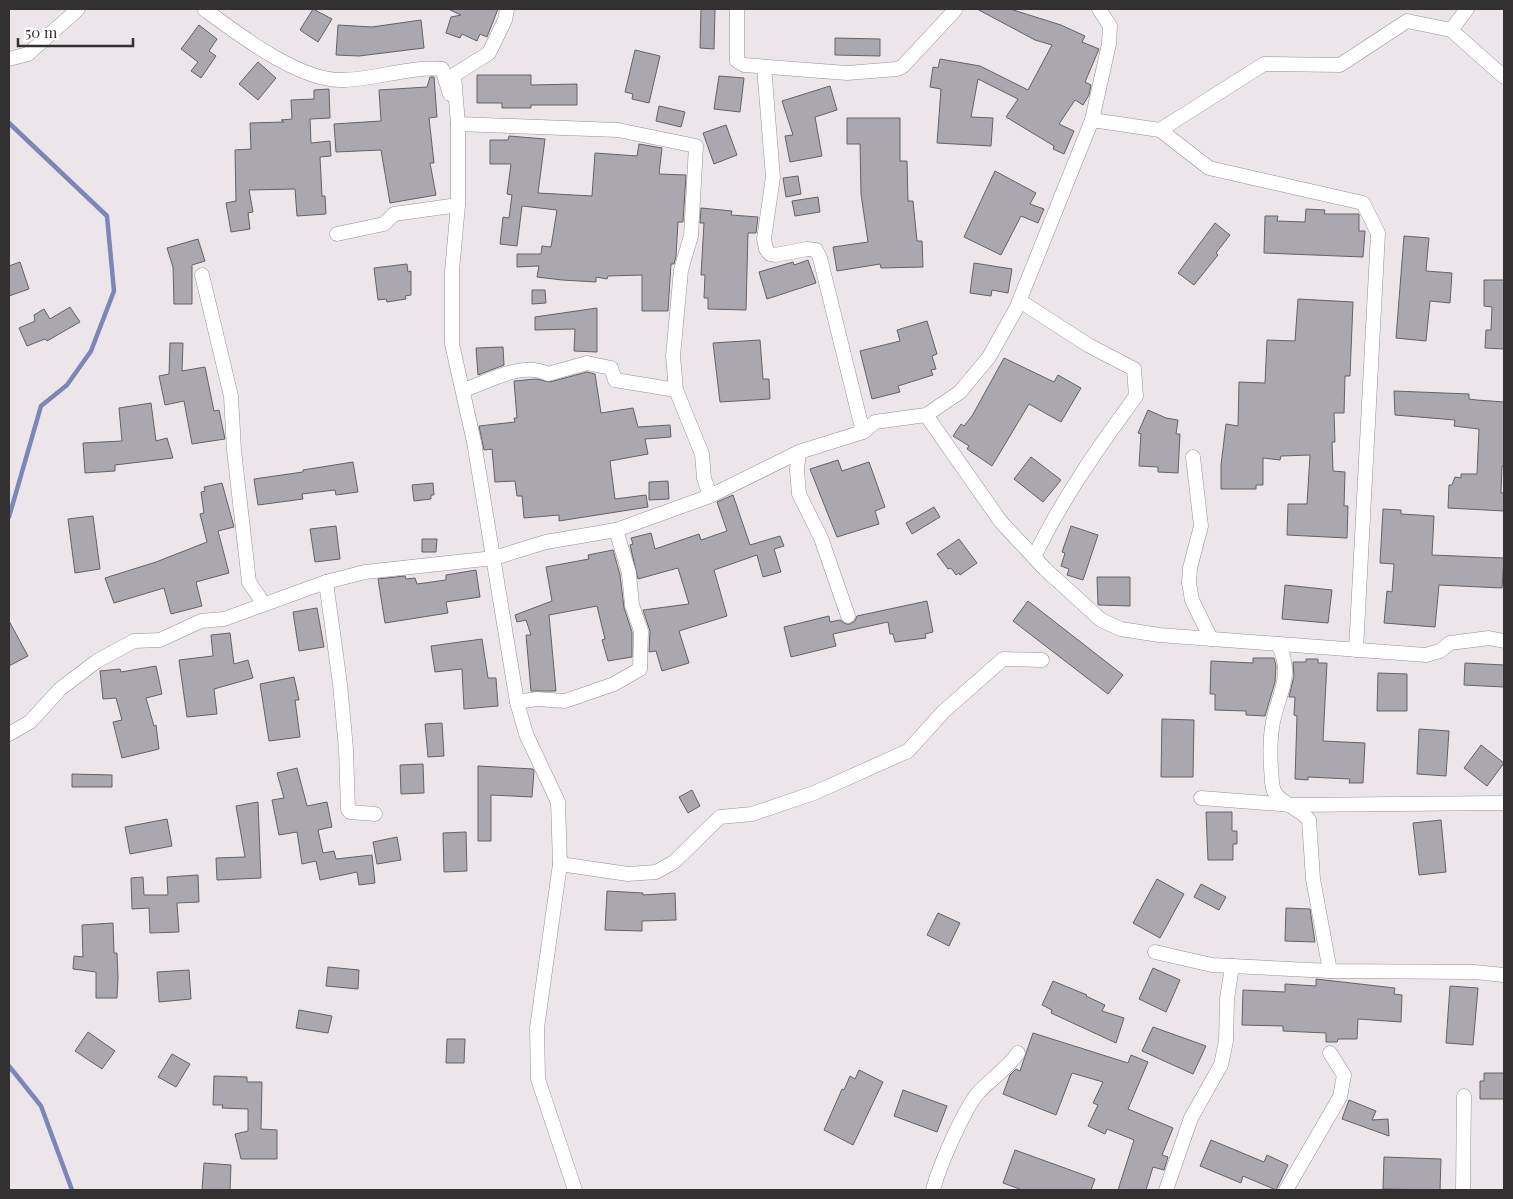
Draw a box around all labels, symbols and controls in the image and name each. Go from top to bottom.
scale bar [18,15,132,47]
text: 50 m [25,22,58,42]

